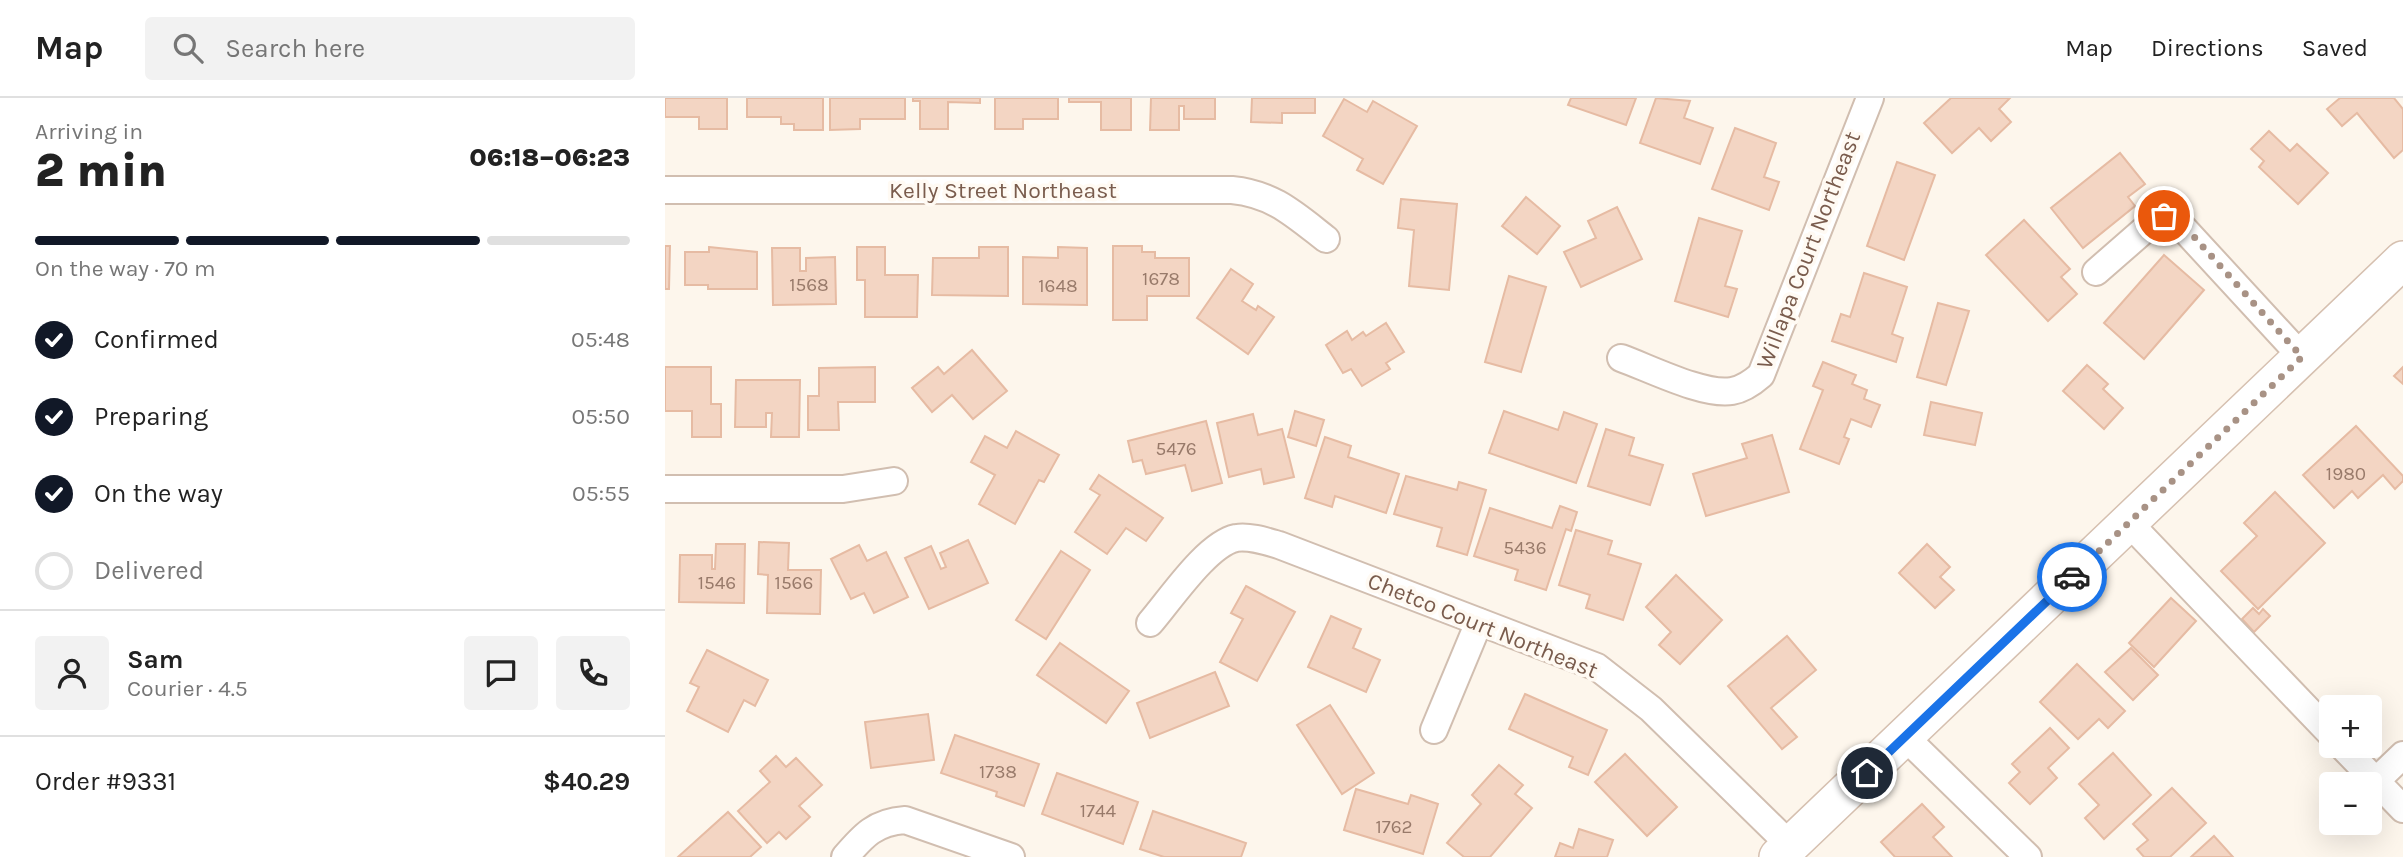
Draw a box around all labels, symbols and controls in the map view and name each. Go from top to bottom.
search box [145,17,635,80]
text: Map [35,29,103,67]
icon: search [169,29,207,67]
text: Search here [225,33,365,64]
text: Map [2065,34,2113,62]
text: Directions [2151,34,2264,62]
text: Saved [2302,34,2368,62]
text: Arriving in [35,118,143,145]
street label: Willapa Court Northeast [1751,127,1866,373]
text: 06:18–06:23 [469,142,630,173]
text: 2 min [35,144,167,198]
street label: Kelly Street Northeast [889,177,1117,204]
pin [2134,186,2194,246]
icon: bag [2145,197,2183,235]
text: On the way · 70 m [35,255,215,282]
house number: 1678 [1142,268,1180,290]
house number: 1568 [789,274,829,296]
house number: 1648 [1038,275,1078,297]
icon: check [35,321,73,359]
text: Confirmed [94,324,219,355]
text: 05:48 [571,326,630,353]
icon: check [35,398,73,436]
text: Preparing [94,401,208,432]
text: 05:50 [571,403,630,430]
house number: 5476 [1155,438,1197,460]
house number: 1980 [2326,463,2366,485]
icon: check [35,475,73,513]
text: On the way [94,478,223,509]
text: 05:55 [572,480,630,507]
house number: 5436 [1503,537,1547,559]
courier [2037,542,2107,612]
text: Delivered [94,555,204,586]
icon: car [2053,558,2091,596]
street label: Chetco Court Northeast [1364,567,1602,684]
house number: 1546 [698,572,736,594]
house number: 1566 [775,572,813,594]
button: person [35,636,109,710]
button: chat [464,636,538,710]
button: phone [556,636,630,710]
text: Sam [127,644,183,675]
text: Courier · 4.5 [127,675,248,702]
map controls [2319,695,2382,835]
button: + [2319,695,2382,758]
pin [1837,743,1897,803]
icon: home [1848,754,1886,792]
house number: 1738 [979,761,1017,783]
text: Order #9331 [35,766,176,797]
text: $40.29 [543,766,630,797]
button: − [2319,772,2382,835]
house number: 1744 [1080,800,1117,822]
house number: 1762 [1375,816,1413,838]

